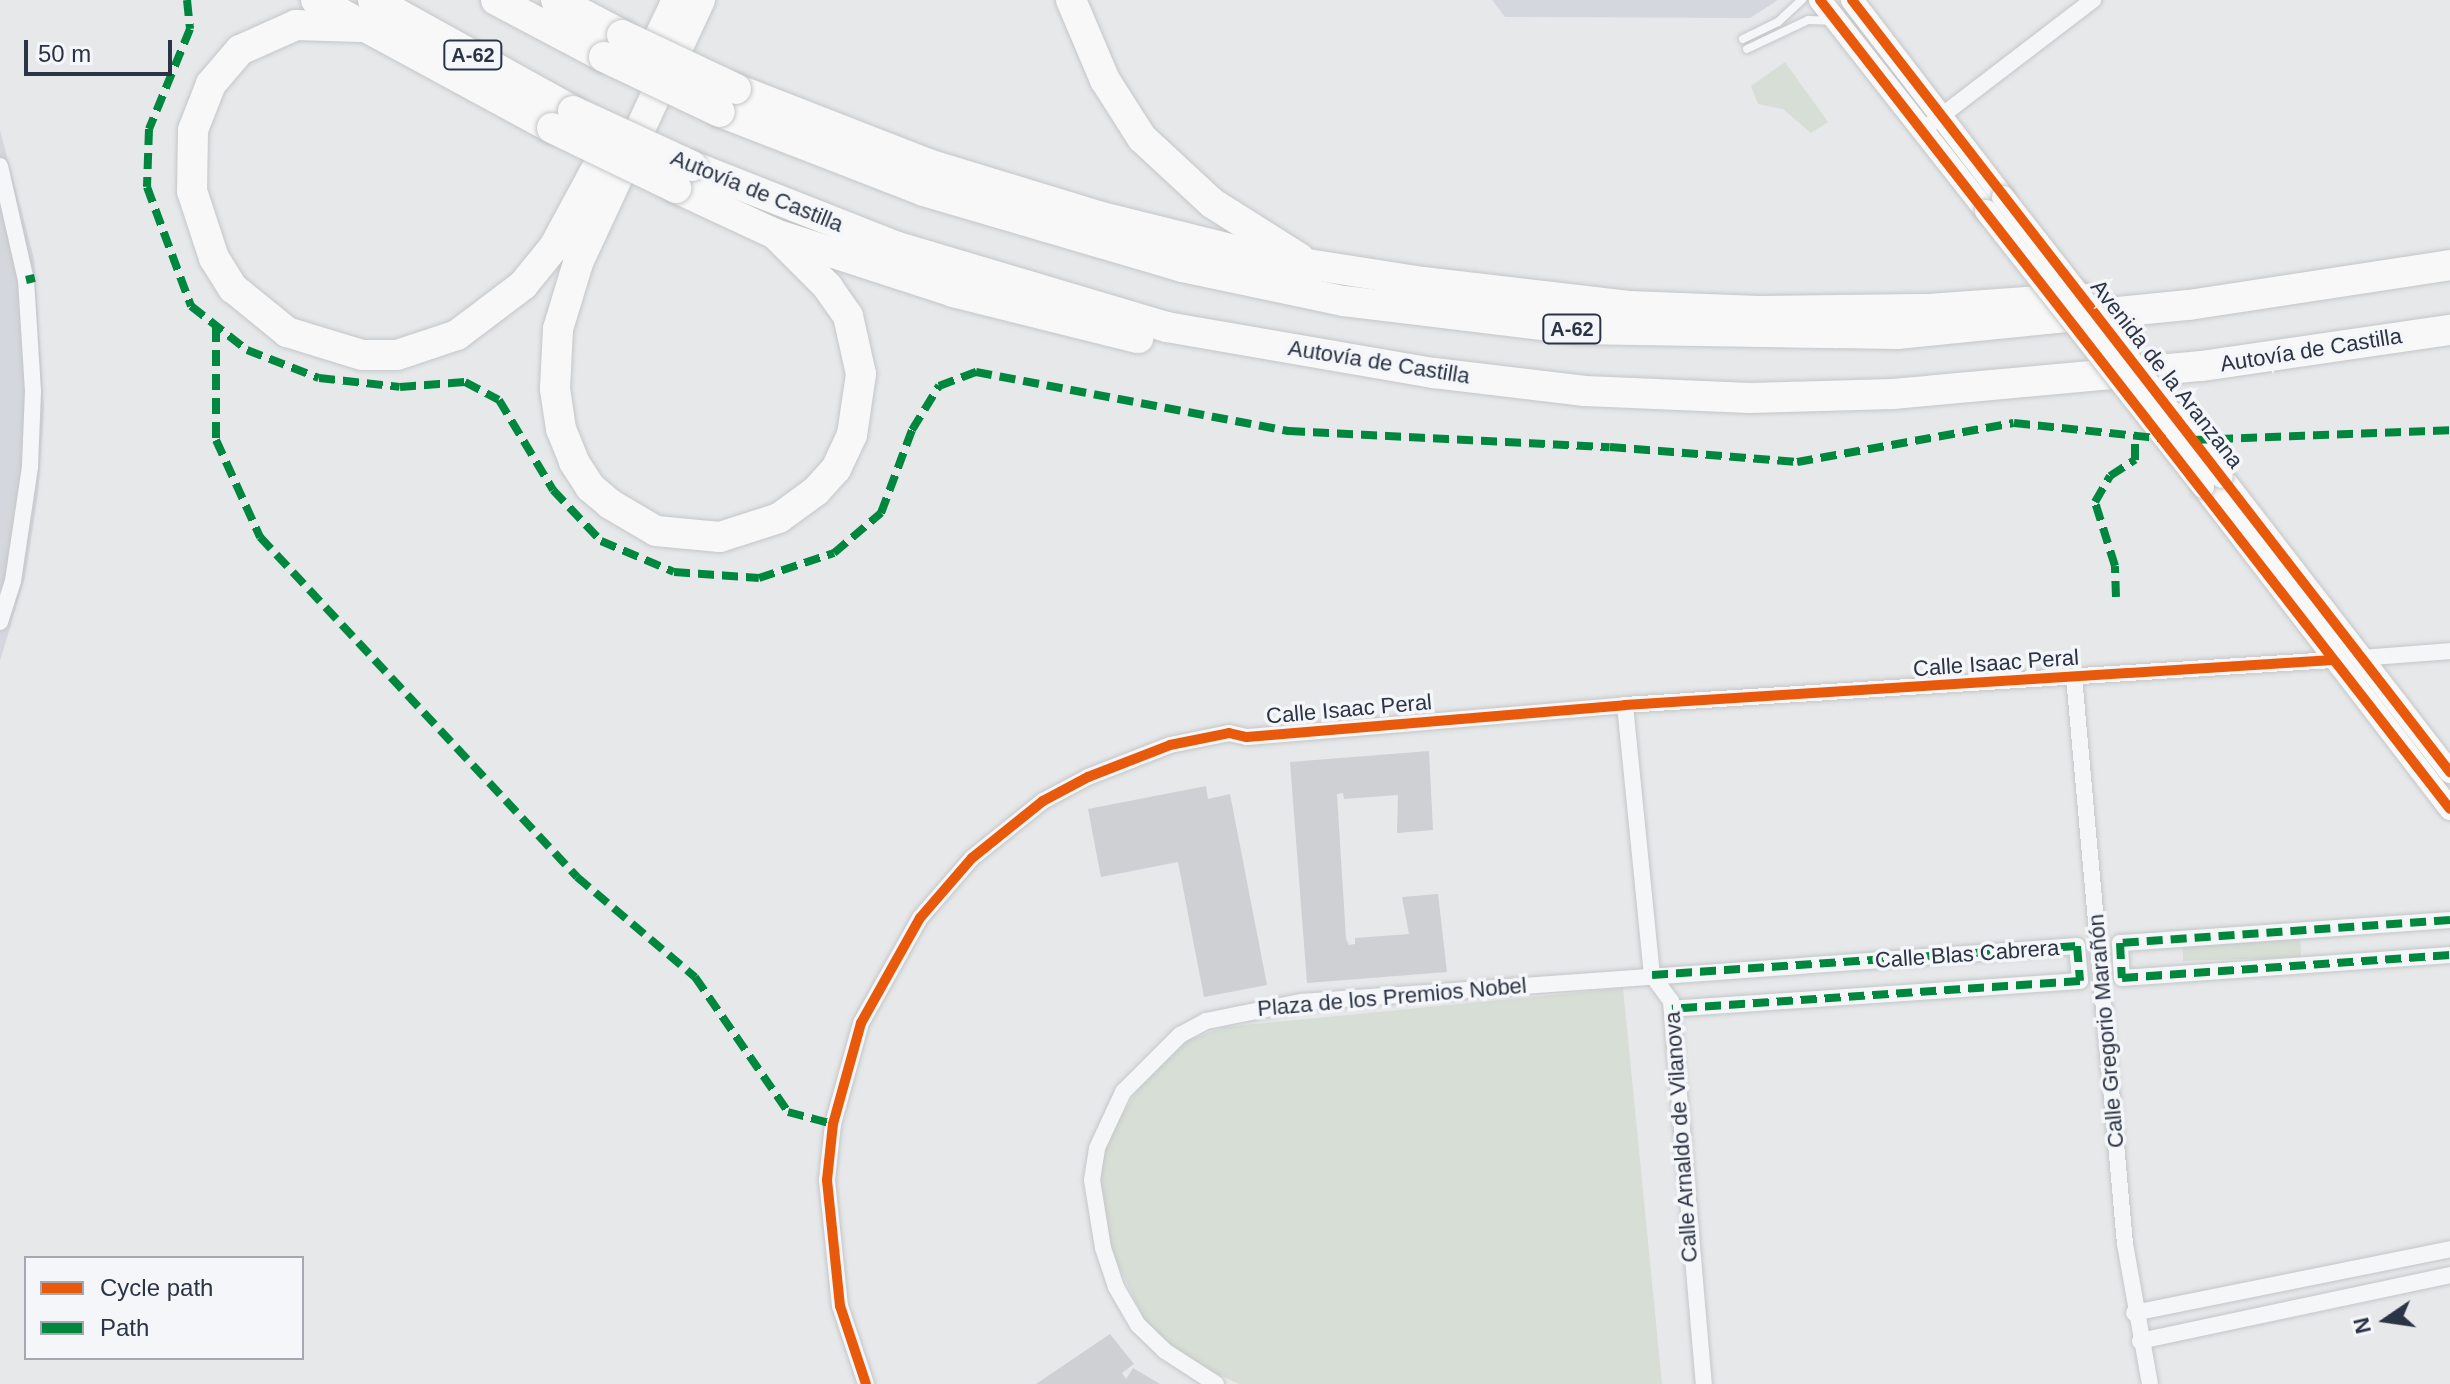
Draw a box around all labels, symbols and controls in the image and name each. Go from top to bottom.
scale bar [28,24,176,74]
road number: A-62 [443,39,503,71]
text: 50 m [38,40,91,67]
street label: Autovía de Castilla [667,144,847,238]
street label: Avenida de la Aranzana [2085,274,2249,474]
road number: A-62 [1542,313,1602,345]
street label: Autovía de Castilla [2218,323,2404,377]
street label: Autovía de Castilla [1286,335,1472,389]
street label: Calle Isaac Peral [1912,644,2080,682]
street label: Calle Isaac Peral [1265,689,1433,729]
street label: Calle Gregorio Marañón [2083,913,2129,1149]
street label: Calle Blas Cabrera [1874,934,2060,974]
street label: Plaza de los Premios Nobel [1256,972,1528,1022]
street label: Calle Arnaldo de Vilanova [1659,1010,1703,1264]
legend [24,1256,304,1360]
text: Cycle path [100,1274,213,1301]
north arrow [2346,1280,2426,1360]
text: Path [100,1314,149,1341]
text: N [2348,1315,2376,1336]

